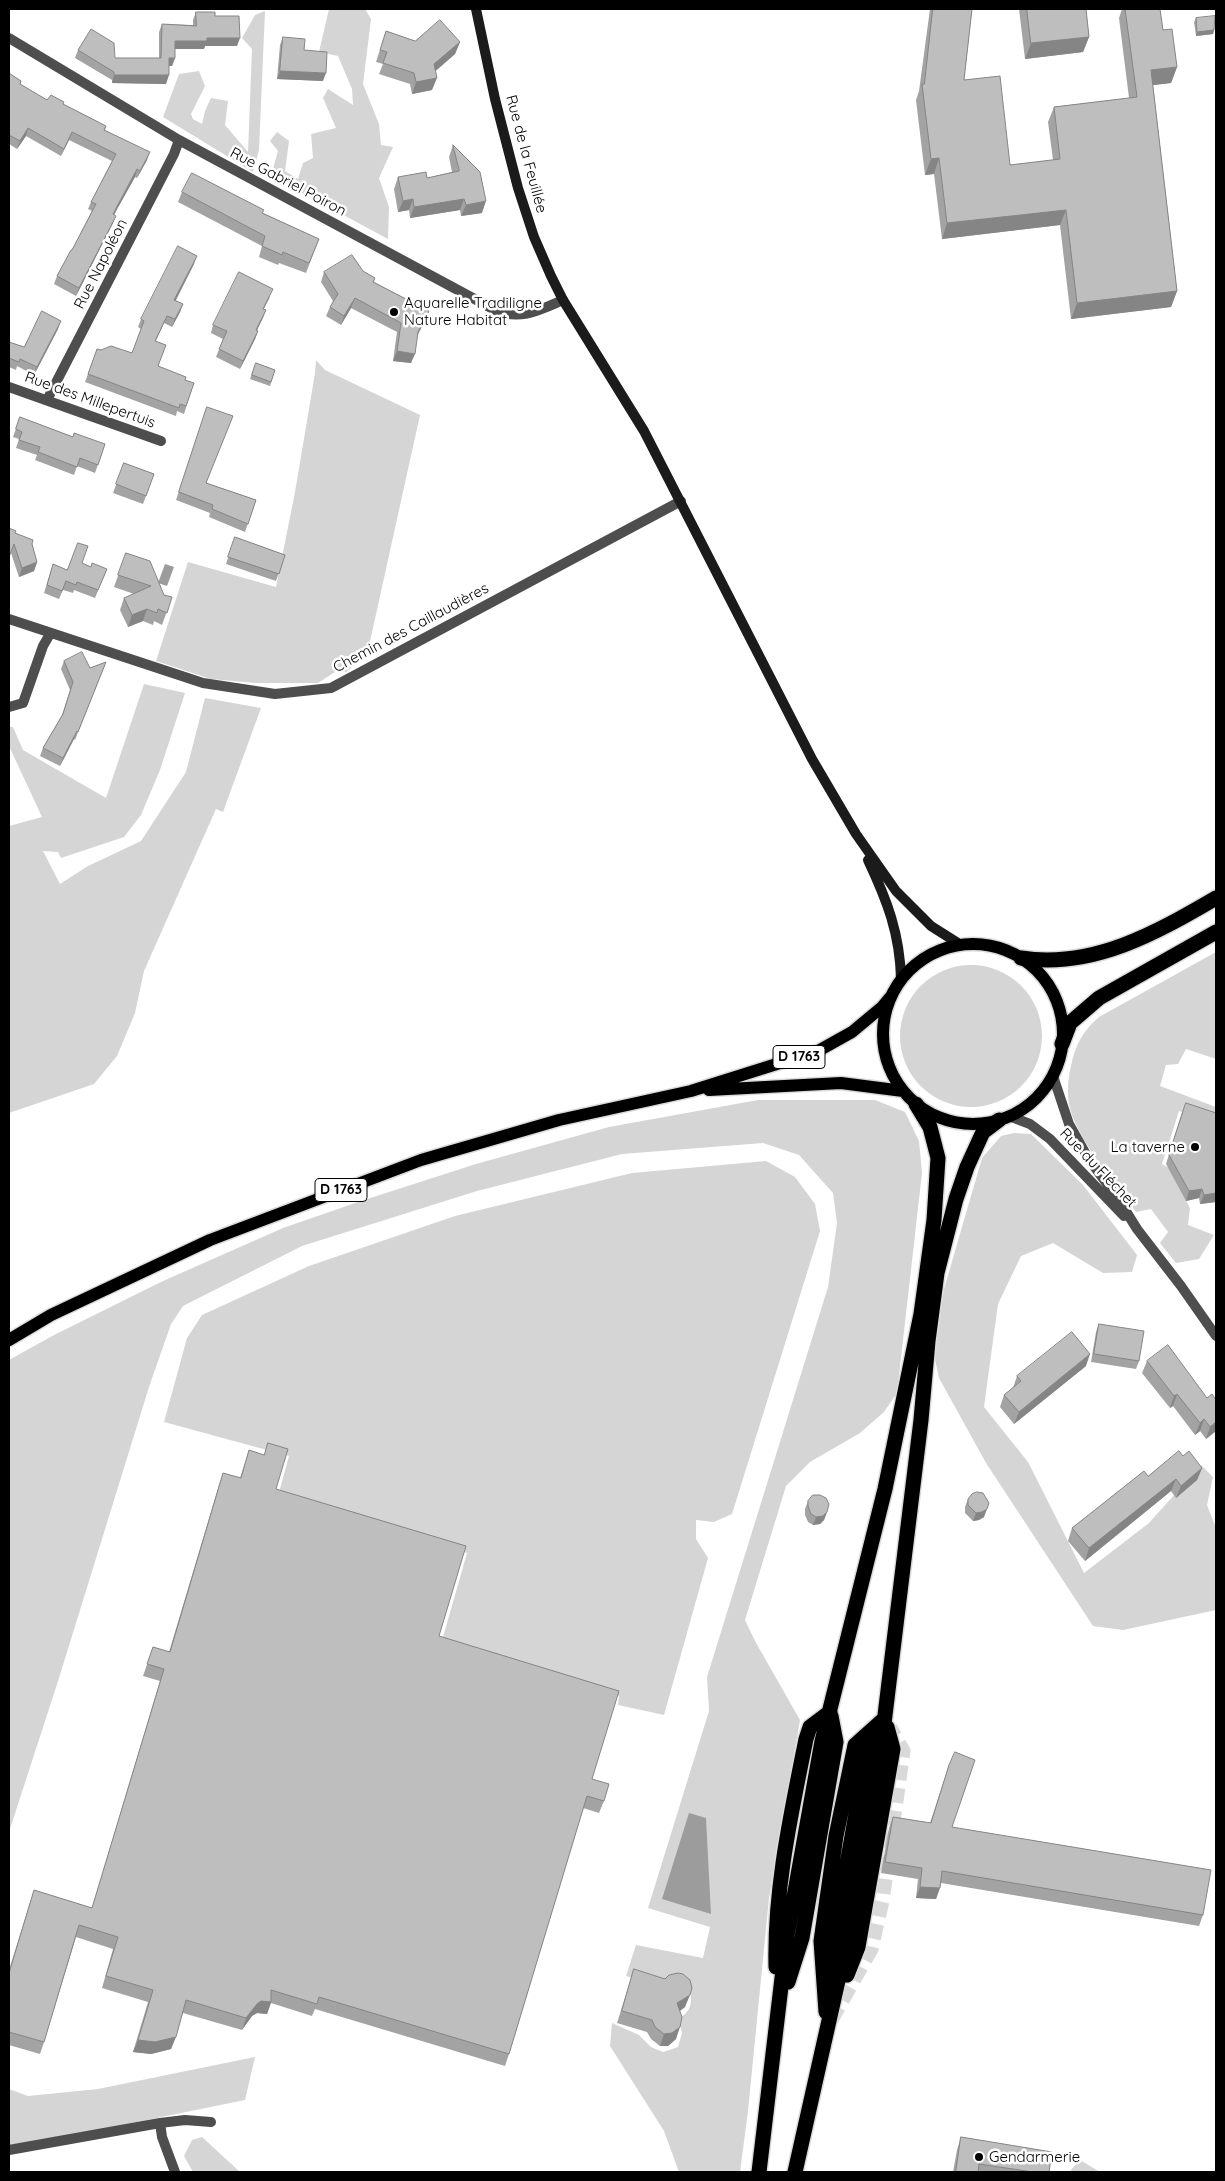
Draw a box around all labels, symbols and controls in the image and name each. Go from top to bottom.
street label: Rue de la Feuillée [502,93,550,215]
street label: Rue Gabriel Poiron [227,144,349,220]
street label: Rue Napoléon [71,216,131,312]
place label: Aquarelle Tradiligne Nature Habitat [404,294,542,329]
marker: Aquarelle Tradiligne Nature Habitat [388,306,400,318]
street label: Rue des Millepertuis [22,368,158,432]
street label: Chemin des Caillaudières [330,579,492,677]
road number: D 1763 [773,1046,825,1068]
street label: Rue du Fléchet [1056,1125,1140,1211]
place label: La taverne [1111,1138,1185,1156]
marker: La taverne [1189,1141,1201,1153]
road number: D 1763 [315,1178,367,1202]
place label: Gendarmerie [989,2148,1080,2166]
marker: Gendarmerie [973,2151,985,2163]

